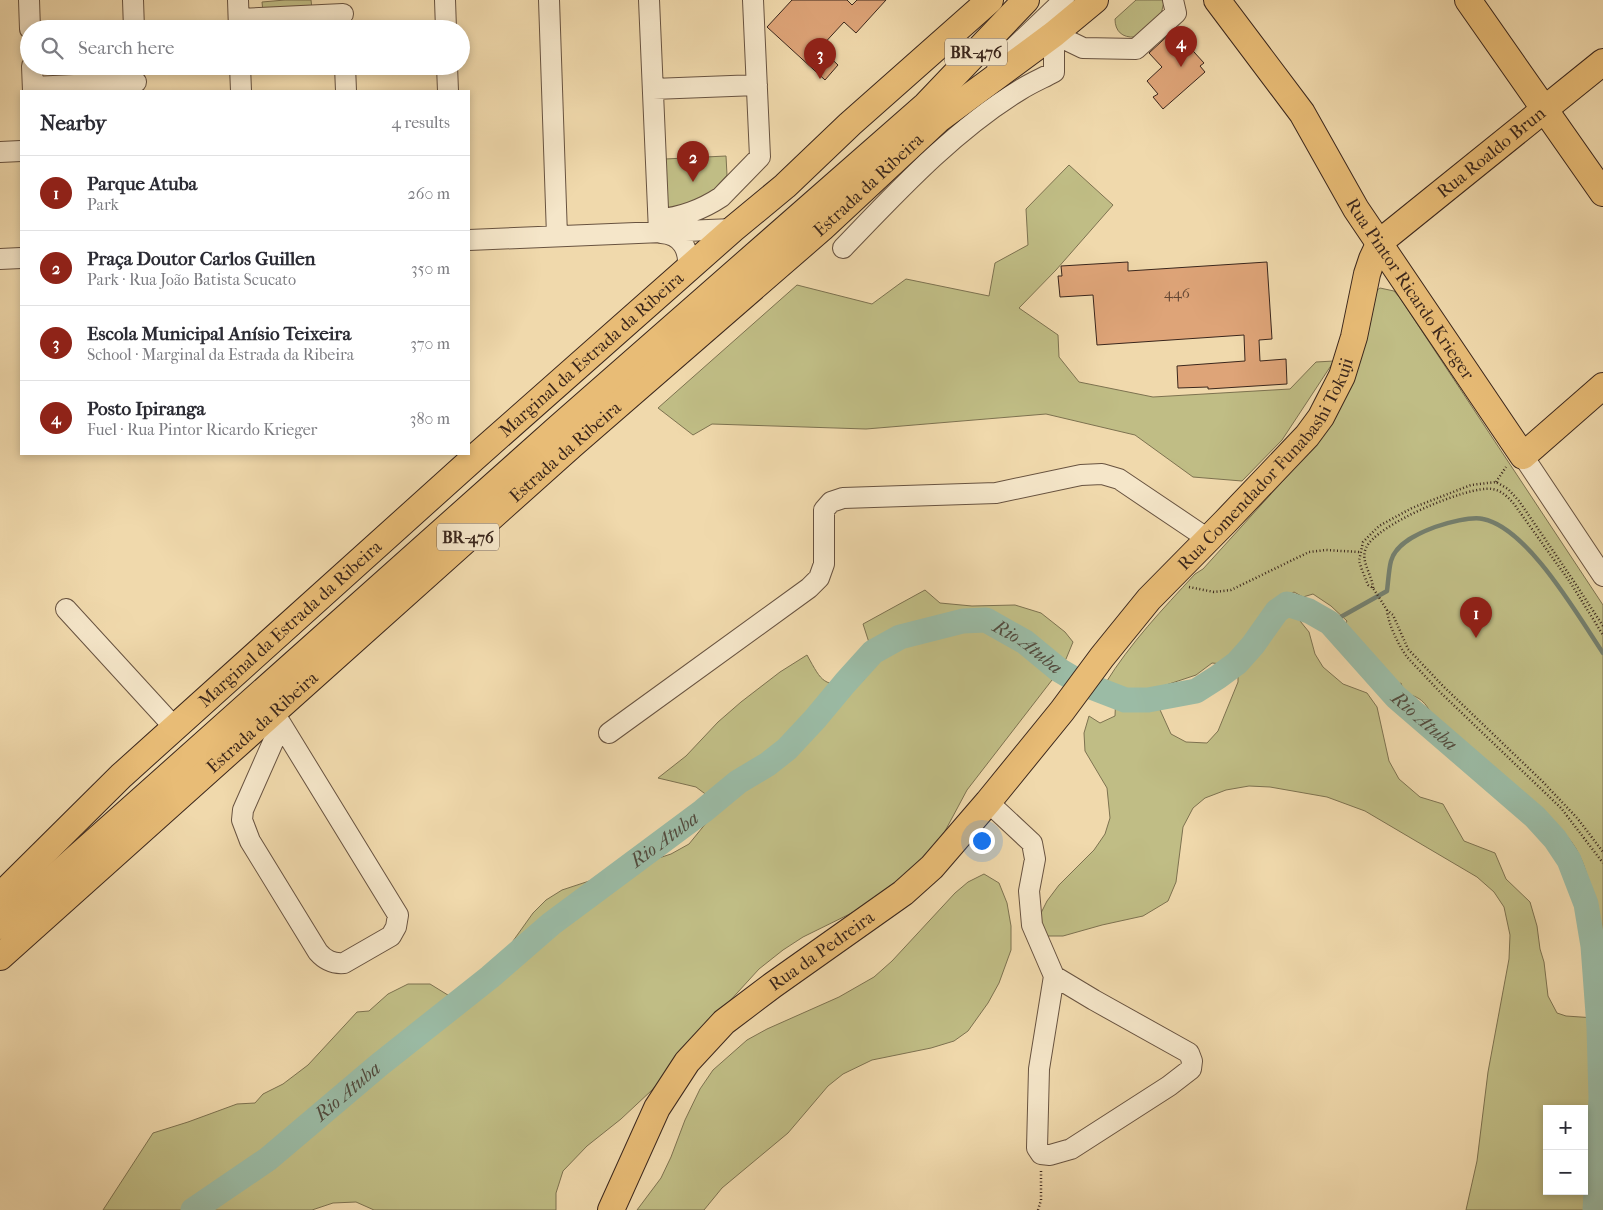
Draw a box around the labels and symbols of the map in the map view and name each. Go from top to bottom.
pin: 4 [1165,26,1197,67]
pin: 3 [804,38,836,79]
road number: BR-476 [945,38,1007,66]
street label: Rua Roaldo Brun [1433,102,1550,202]
street label: Estrada da Ribeira [809,128,928,241]
pin: 2 [677,141,709,182]
street label: Rua Pintor Ricardo Krieger [1342,194,1479,384]
street label: Marginal da Estrada da Ribeira [495,267,688,441]
house number: 446 [1164,284,1191,302]
street label: Rua Comendador Funabashi Tokuji [1173,355,1358,574]
street label: Estrada da Ribeira [505,396,626,507]
road number: BR-476 [437,524,499,550]
street label: Marginal da Estrada da Ribeira [194,535,386,711]
pin: 1 [1460,597,1492,638]
water label: Rio Atuba [988,614,1067,679]
street label: Estrada da Ribeira [202,667,323,777]
water label: Rio Atuba [1386,686,1462,756]
water label: Rio Atuba [624,807,703,873]
your location [969,828,995,854]
street label: Rua da Pedreira [765,906,879,995]
water label: Rio Atuba [309,1058,385,1127]

